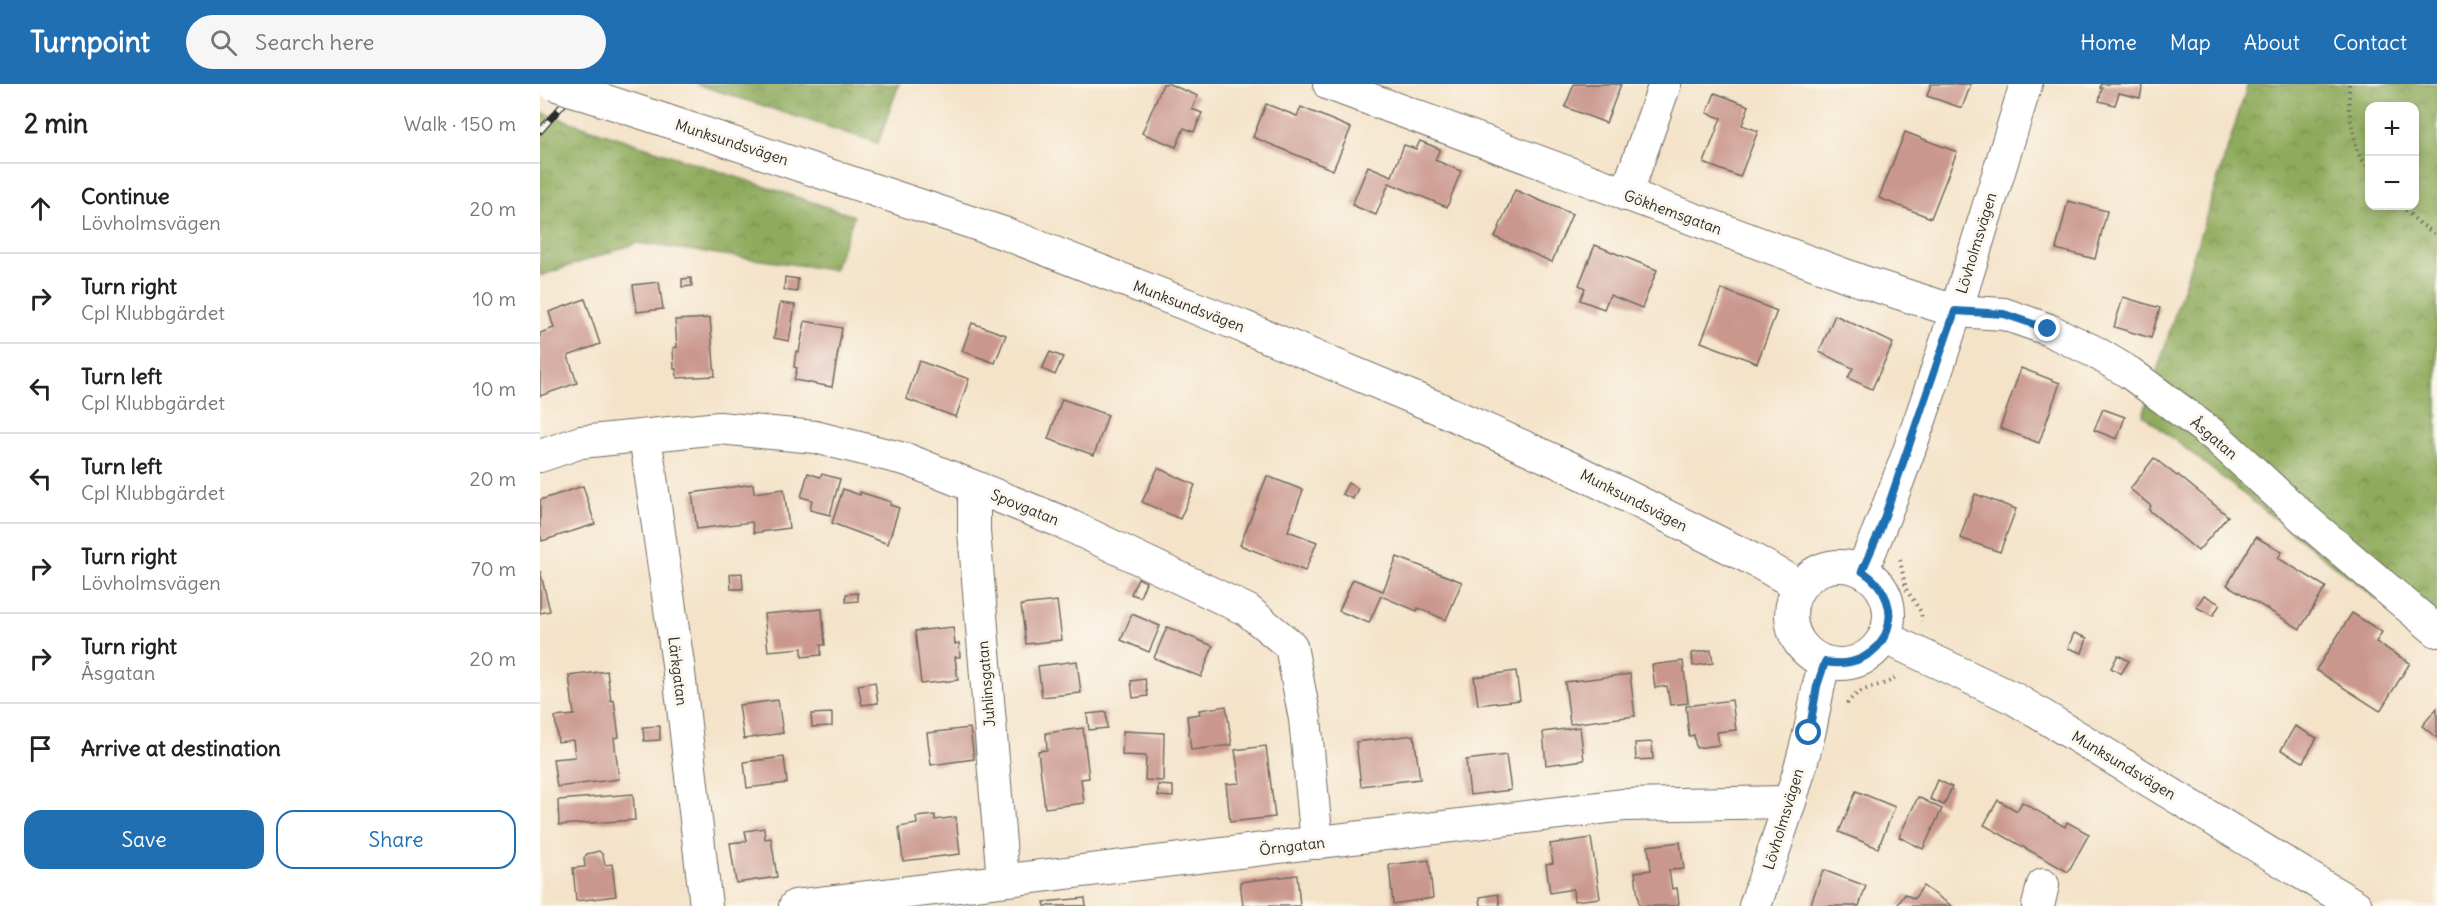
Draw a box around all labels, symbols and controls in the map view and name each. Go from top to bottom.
search box [186,15,606,69]
text: Turnpoint [30,24,150,60]
icon: search [207,26,240,59]
text: Search here [255,28,374,56]
text: Home [2080,29,2137,56]
text: Map [2170,29,2211,56]
text: About [2244,29,2300,56]
text: Contact [2333,29,2407,56]
map controls [2365,102,2419,210]
button: + [2365,102,2419,156]
text: 2 min [24,107,88,140]
text: Walk · 150 m [404,111,516,136]
street label: Munksundsvägen [673,115,791,169]
button: − [2365,156,2419,210]
text: Continue [81,182,170,210]
street label: Gökhemsgatan [1621,185,1725,239]
street label: Lövholmsvägen [1952,190,2001,296]
icon: ahead [24,192,57,225]
text: 20 m [470,196,516,221]
text: Lövholmsvägen [81,210,221,235]
text: Turn right [81,272,177,300]
street label: Munksundsvägen [1131,276,1248,336]
icon: right [24,282,57,315]
text: 10 m [473,286,516,311]
text: Cpl Klubbgärdet [81,300,225,325]
route end [2034,315,2060,341]
text: Turn left [81,362,162,390]
icon: left [24,372,57,405]
text: 10 m [473,376,516,401]
text: Cpl Klubbgärdet [81,390,225,415]
street label: Åsgatan [2187,412,2242,463]
text: Turn left [81,452,162,480]
icon: left [24,462,57,495]
street label: Munksundsvägen [1577,465,1691,535]
text: 20 m [470,466,516,491]
text: Cpl Klubbgärdet [81,480,225,505]
street label: Spovgatan [988,485,1062,529]
text: Turn right [81,542,177,570]
icon: right [24,552,57,585]
text: 70 m [471,556,516,581]
text: Lövholmsvägen [81,570,221,595]
text: Turn right [81,632,177,660]
street label: Lärkgatan [664,635,692,707]
street label: Juhlinsgatan [973,640,999,728]
icon: right [24,642,57,675]
text: 20 m [470,646,516,671]
text: Åsgatan [81,660,155,685]
route start [1795,719,1821,745]
street label: Munksundsvägen [2069,726,2180,804]
icon: arrive [24,732,57,765]
text: Arrive at destination [81,734,281,762]
street label: Lövholmsvägen [1759,766,1808,872]
button: Save [24,810,264,869]
button: Share [276,810,516,869]
street label: Örngatan [1258,833,1326,859]

